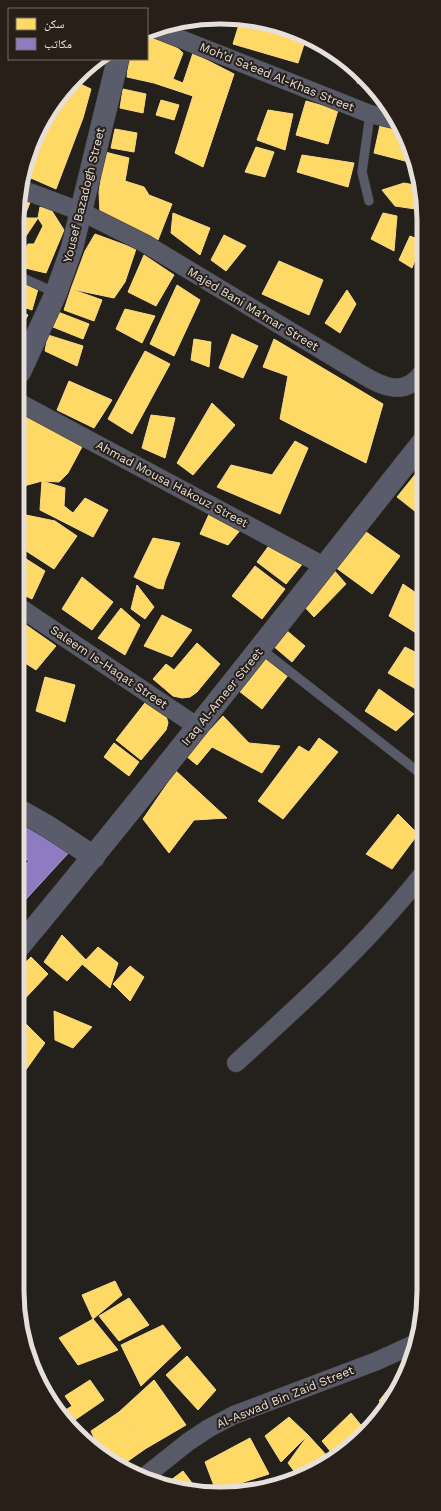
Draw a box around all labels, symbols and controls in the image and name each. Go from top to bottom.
legend [8,8,148,60]
text: سكن [44,17,65,31]
text: مكاتب [44,37,72,51]
street label: Moh’d Sa’eed Al-Khas Street [198,40,356,114]
street label: Yousef Bazadogh Street [60,126,108,264]
street label: Majed Bani Ma’mar Street [185,264,321,354]
street label: Ahmad Mousa Hakouz Street [94,438,250,530]
street label: Saleem Is-Haqat Street [48,623,170,711]
street label: Iraq Al-Ameer Street [178,646,266,748]
street label: Al-Aswad Bin Zaid Street [214,1363,356,1431]

